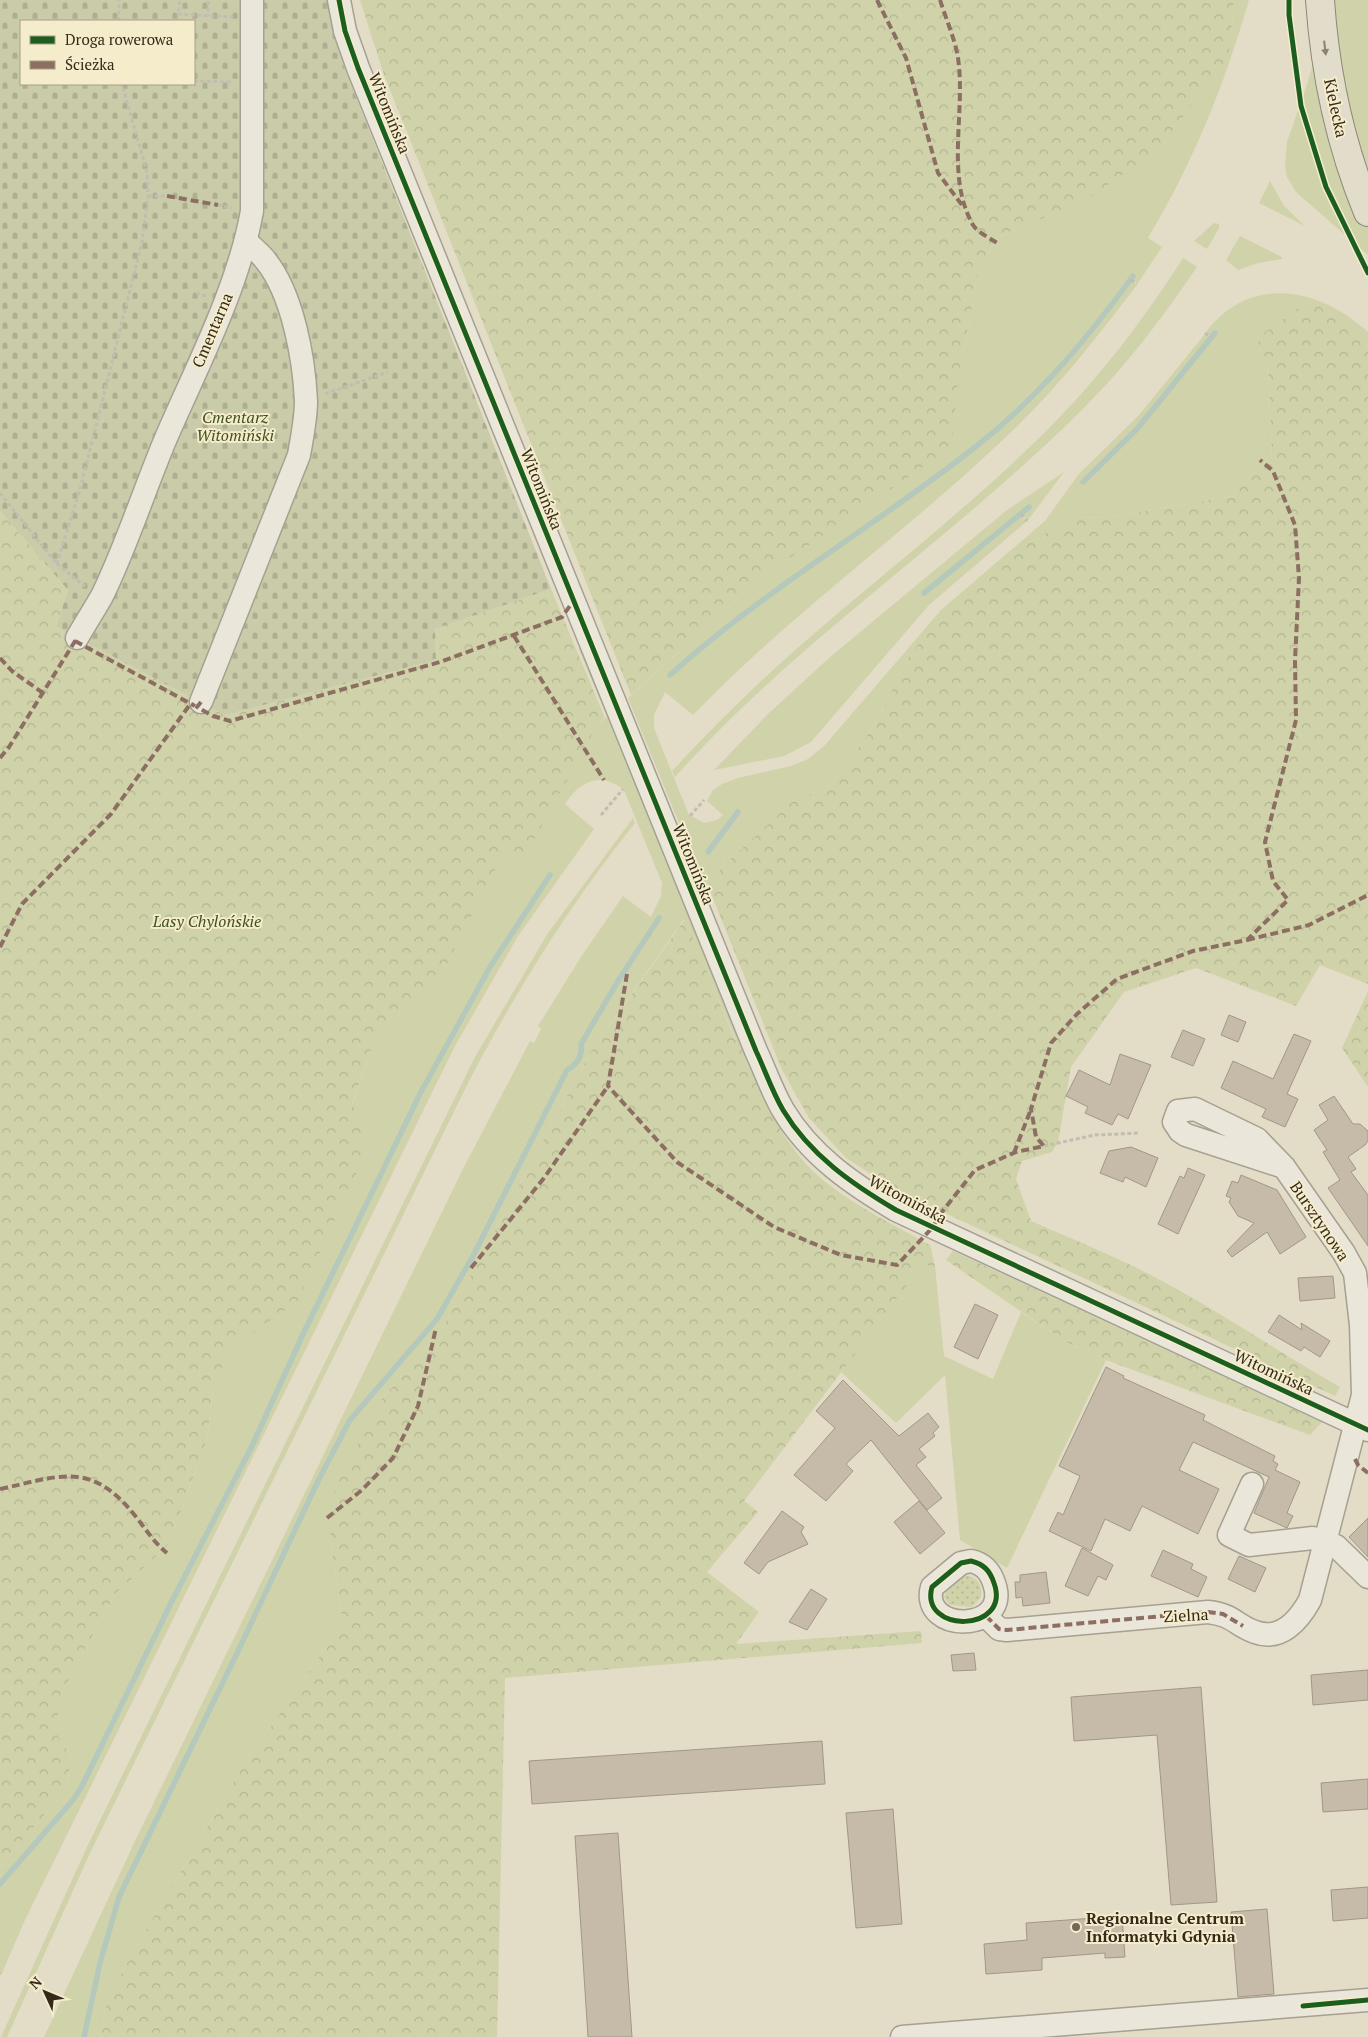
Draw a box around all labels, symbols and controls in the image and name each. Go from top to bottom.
legend [20,20,195,85]
text: Droga rowerowa [65,29,174,49]
one-way arrow [1321,41,1329,57]
text: Ścieżka [65,54,115,74]
street label: Witomińska [364,69,416,157]
street label: Kielecka [1319,76,1353,140]
street label: Cmentarna [186,289,238,371]
park label: Cmentarz Witomiński [196,406,274,446]
street label: Witomińska [516,445,568,533]
street label: Witomińska [668,820,720,908]
park label: Lasy Chylońskie [152,910,261,932]
street label: Witomińska [865,1169,951,1229]
street label: Bursztynowa [1285,1177,1355,1265]
street label: Witomińska [1230,1344,1318,1400]
street label: Zielna [1163,1603,1209,1627]
place label: Regionalne Centrum Informatyki Gdynia [1086,1907,1244,1947]
marker: Regionalne Centrum Informatyki Gdynia [1070,1921,1082,1933]
north arrow [20,1967,70,2017]
text: N [25,1972,46,1993]

